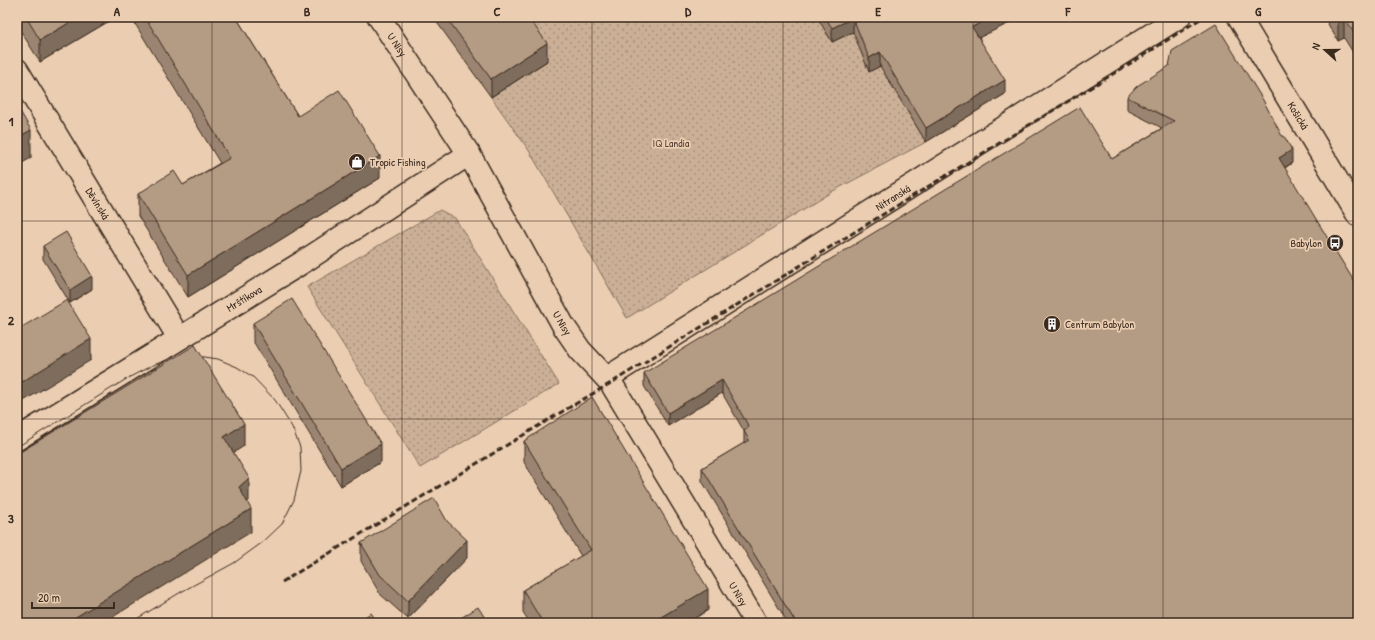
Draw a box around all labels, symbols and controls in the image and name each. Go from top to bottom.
text: A [114,2,121,20]
text: B [304,2,311,20]
text: C [493,2,501,20]
text: D [685,2,692,20]
text: E [875,2,881,20]
text: F [1065,2,1072,20]
text: G [1255,2,1262,20]
street label: U Nisy [384,30,410,60]
north arrow [1305,30,1345,70]
text: N [1308,41,1323,52]
street label: Košická [1284,99,1312,133]
text: 1 [9,112,14,130]
park label: IQ Landia [653,136,690,150]
shop icon: Tropic Fishing [347,152,367,172]
place label: Tropic Fishing [370,155,426,169]
street label: Nitranská [873,181,914,214]
street label: Děvínská [83,185,113,223]
bus stop icon: Babylon [1325,233,1345,253]
place label: Babylon [1291,236,1322,250]
street label: Mrštíkova [224,282,265,315]
street label: U Nisy [550,309,575,338]
text: 2 [8,311,15,329]
building icon: Centrum Babylon [1042,314,1062,334]
place label: Centrum Babylon [1065,317,1134,331]
text: 3 [8,509,14,527]
street label: U Nisy [726,579,751,609]
scale bar [32,584,114,610]
text: 20 m [38,589,60,606]

